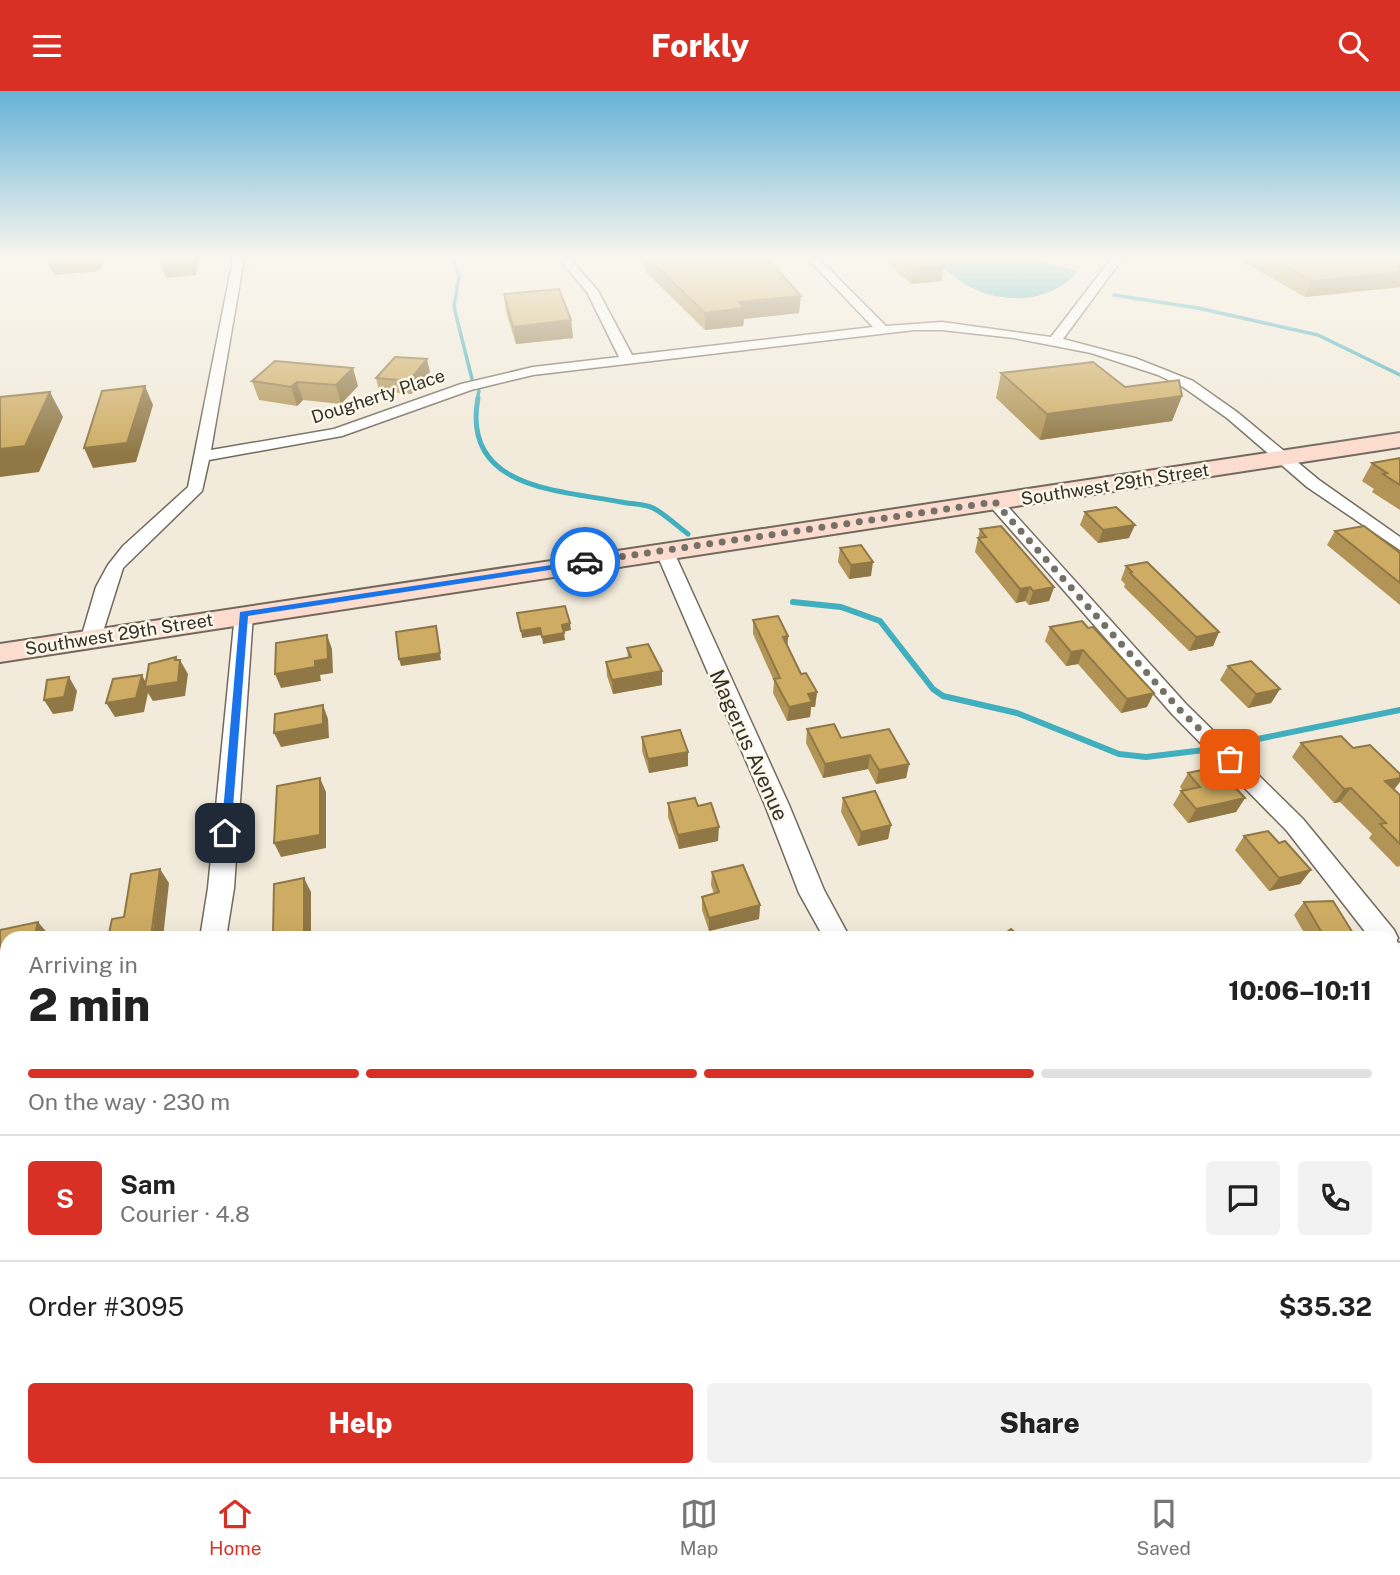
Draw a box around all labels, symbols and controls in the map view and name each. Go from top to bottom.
icon: menu [28,27,66,65]
text: Forkly [651,27,749,64]
icon: search [1334,27,1372,65]
street label: Dougherty Place [309,364,447,428]
street label: Southwest 29th Street [1019,459,1211,509]
courier [550,527,620,597]
icon: car [566,543,604,581]
street label: Southwest 29th Street [23,609,215,659]
street label: Magerus Avenue [704,665,794,825]
pin [1200,729,1260,789]
icon: bag [1211,740,1249,778]
pin [195,803,255,863]
icon: home [206,814,244,852]
text: Arriving in [28,951,138,978]
text: 10:06–10:11 [1228,975,1372,1006]
text: 2 min [28,977,150,1031]
text: On the way · 230 m [28,1088,230,1115]
button: chat [1206,1161,1280,1235]
button: phone [1298,1161,1372,1235]
text: Sam [120,1169,176,1200]
text: S [56,1183,74,1214]
text: Courier · 4.8 [120,1200,250,1227]
text: Order #3095 [28,1291,184,1322]
text: $35.32 [1279,1291,1372,1322]
button: Help [28,1383,693,1463]
button: Share [707,1383,1372,1463]
tab: Home [209,1495,261,1559]
tab: Map [680,1495,718,1559]
tab: Saved [1137,1495,1191,1559]

